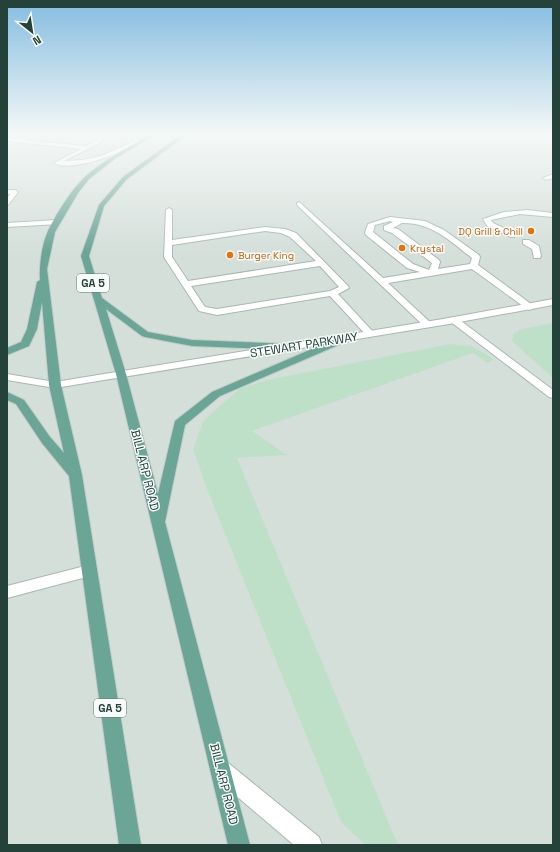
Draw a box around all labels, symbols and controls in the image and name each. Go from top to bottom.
north arrow [12,12,52,52]
text: N [30,33,44,49]
place label: DQ Grill & Chill [458,225,523,238]
marker: DQ Grill & Chill [526,226,536,236]
place label: Krystal [410,242,444,255]
marker: Krystal [397,243,407,253]
place label: Burger King [238,249,294,262]
marker: Burger King [225,250,235,260]
road number: GA 5 [77,274,109,292]
street label: STEWART PARKWAY [249,328,360,361]
street label: BILL ARP ROAD [127,428,163,512]
road number: GA 5 [94,699,126,717]
street label: BILL ARP ROAD [206,742,242,826]

